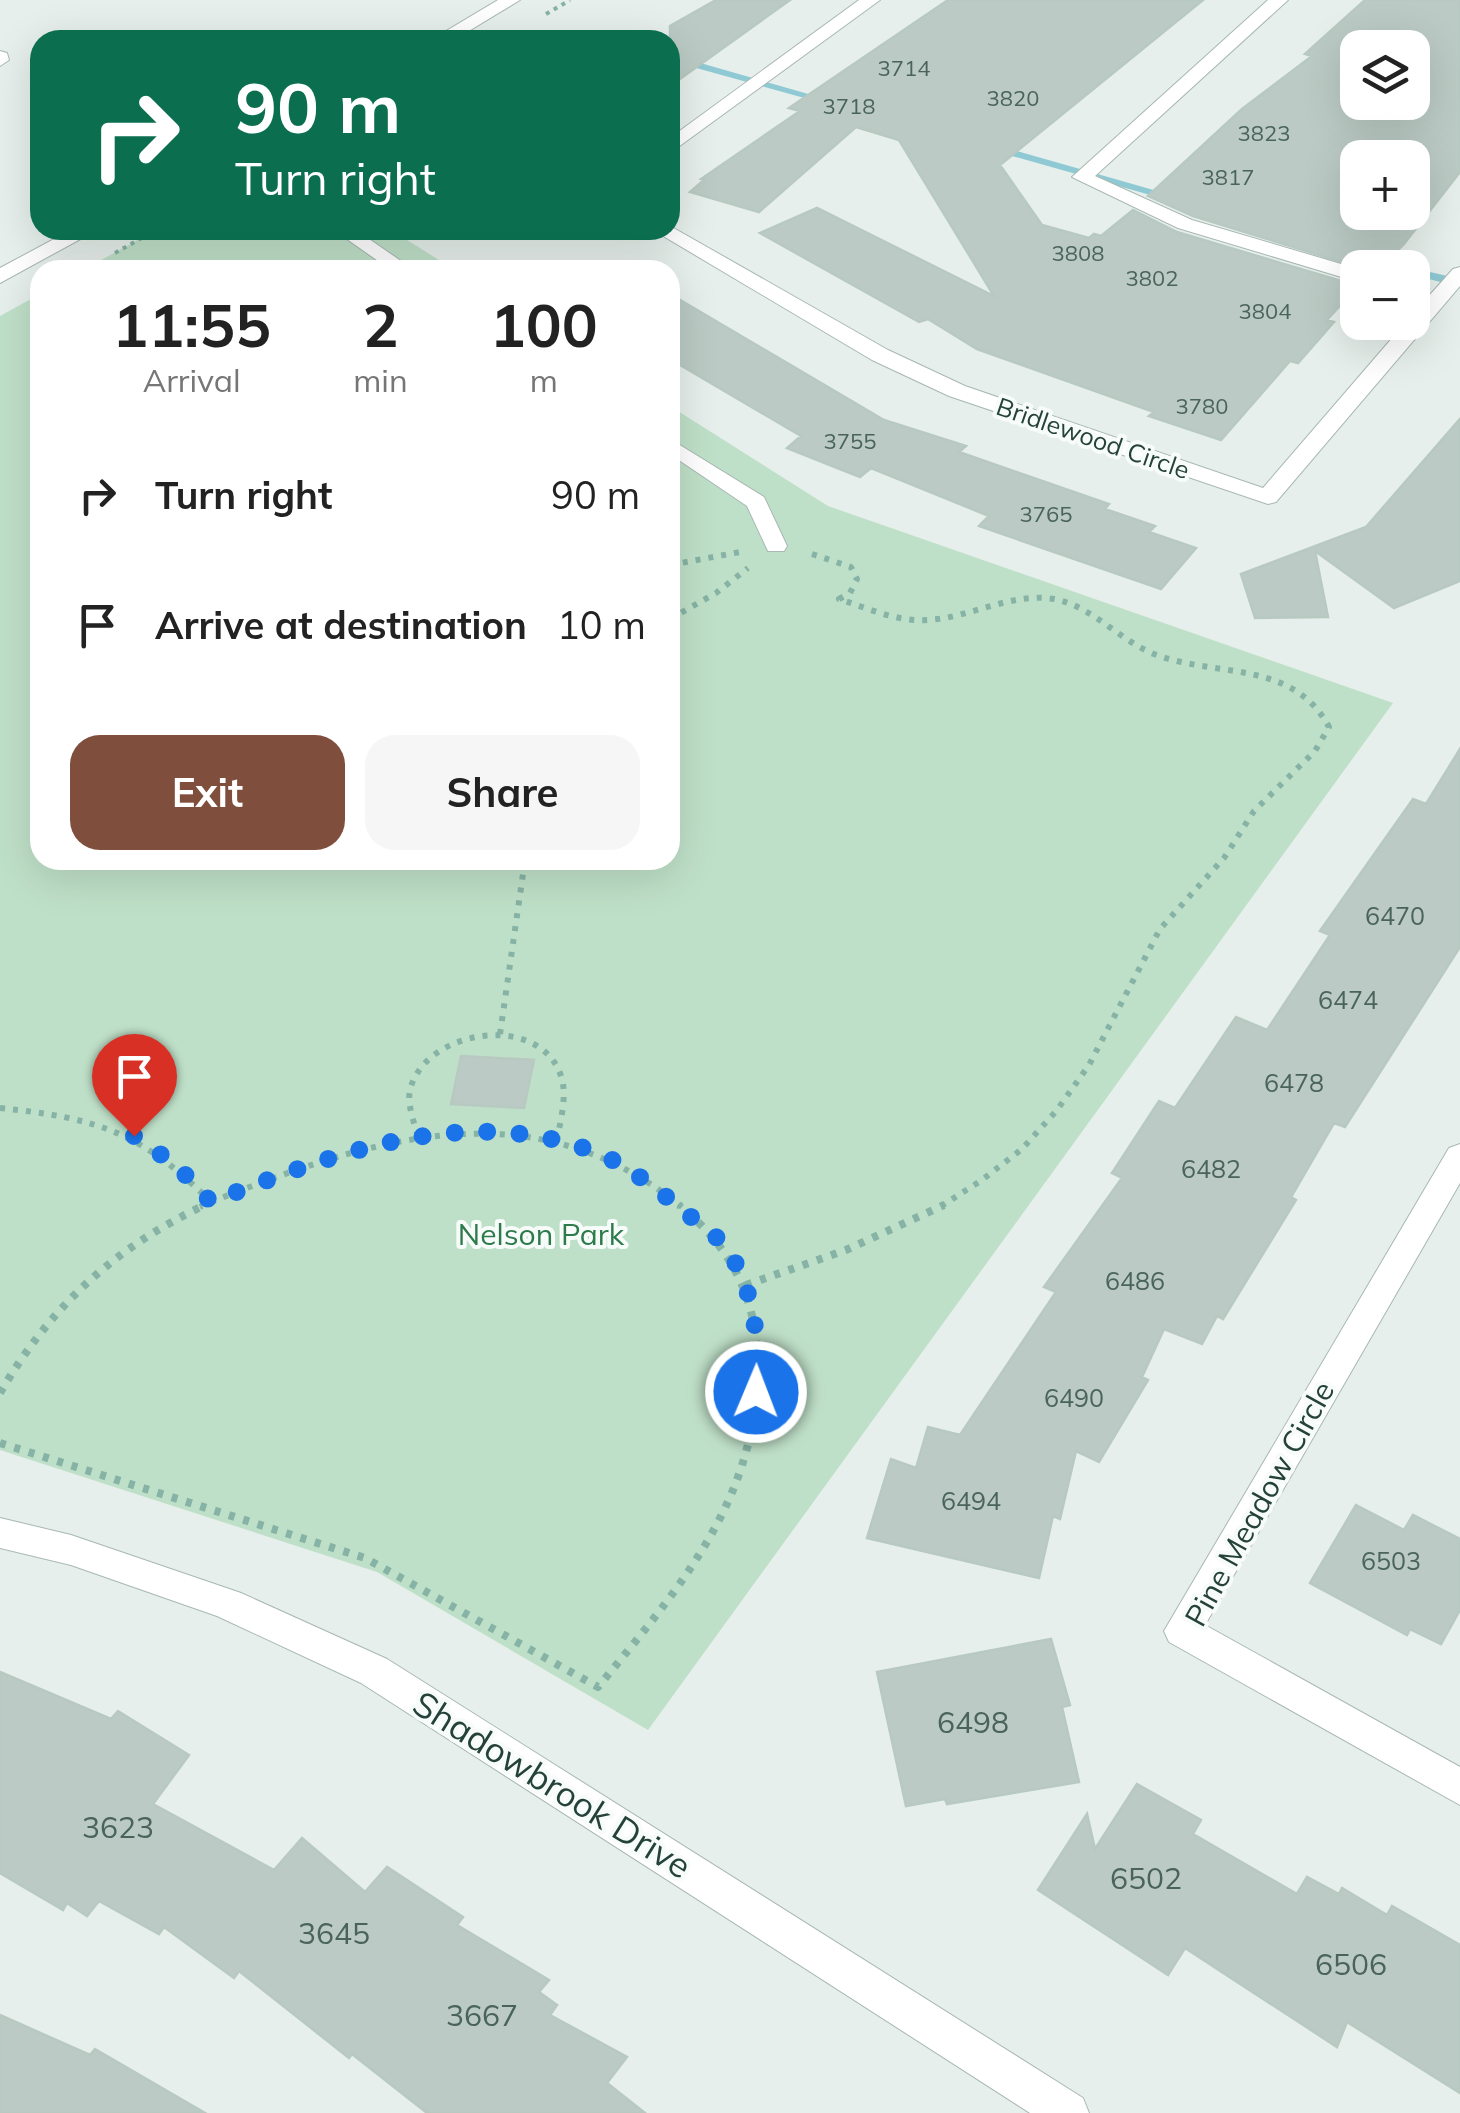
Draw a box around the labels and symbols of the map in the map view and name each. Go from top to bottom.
house number: 3714 [878,54,930,82]
house number: 3820 [987,84,1039,112]
house number: 3718 [823,92,875,120]
house number: 3823 [1238,119,1290,147]
house number: 3817 [1202,163,1254,191]
house number: 3808 [1052,239,1104,267]
house number: 3802 [1126,264,1178,292]
house number: 3804 [1239,297,1291,325]
street label: Bridlewood Circle [993,390,1194,485]
house number: 3780 [1176,392,1228,420]
house number: 3755 [824,427,876,455]
house number: 3765 [1020,500,1072,528]
house number: 6470 [1365,900,1425,931]
house number: 6474 [1318,984,1378,1015]
pin [92,1034,177,1137]
house number: 6478 [1264,1067,1324,1098]
house number: 6482 [1181,1153,1241,1184]
park label: Nelson Park [458,1215,625,1253]
house number: 6486 [1105,1265,1165,1296]
position arrow [704,1340,808,1444]
street label: Pine Meadow Circle [1176,1375,1342,1633]
house number: 6490 [1044,1382,1104,1413]
house number: 6494 [941,1485,1001,1516]
house number: 6503 [1361,1545,1421,1576]
street label: Shadowbrook Drive [405,1681,700,1887]
house number: 6498 [937,1703,1009,1741]
house number: 3623 [82,1808,154,1846]
house number: 6502 [1110,1859,1182,1897]
house number: 3645 [298,1914,370,1952]
house number: 6506 [1315,1945,1387,1983]
house number: 3667 [446,1996,518,2034]

